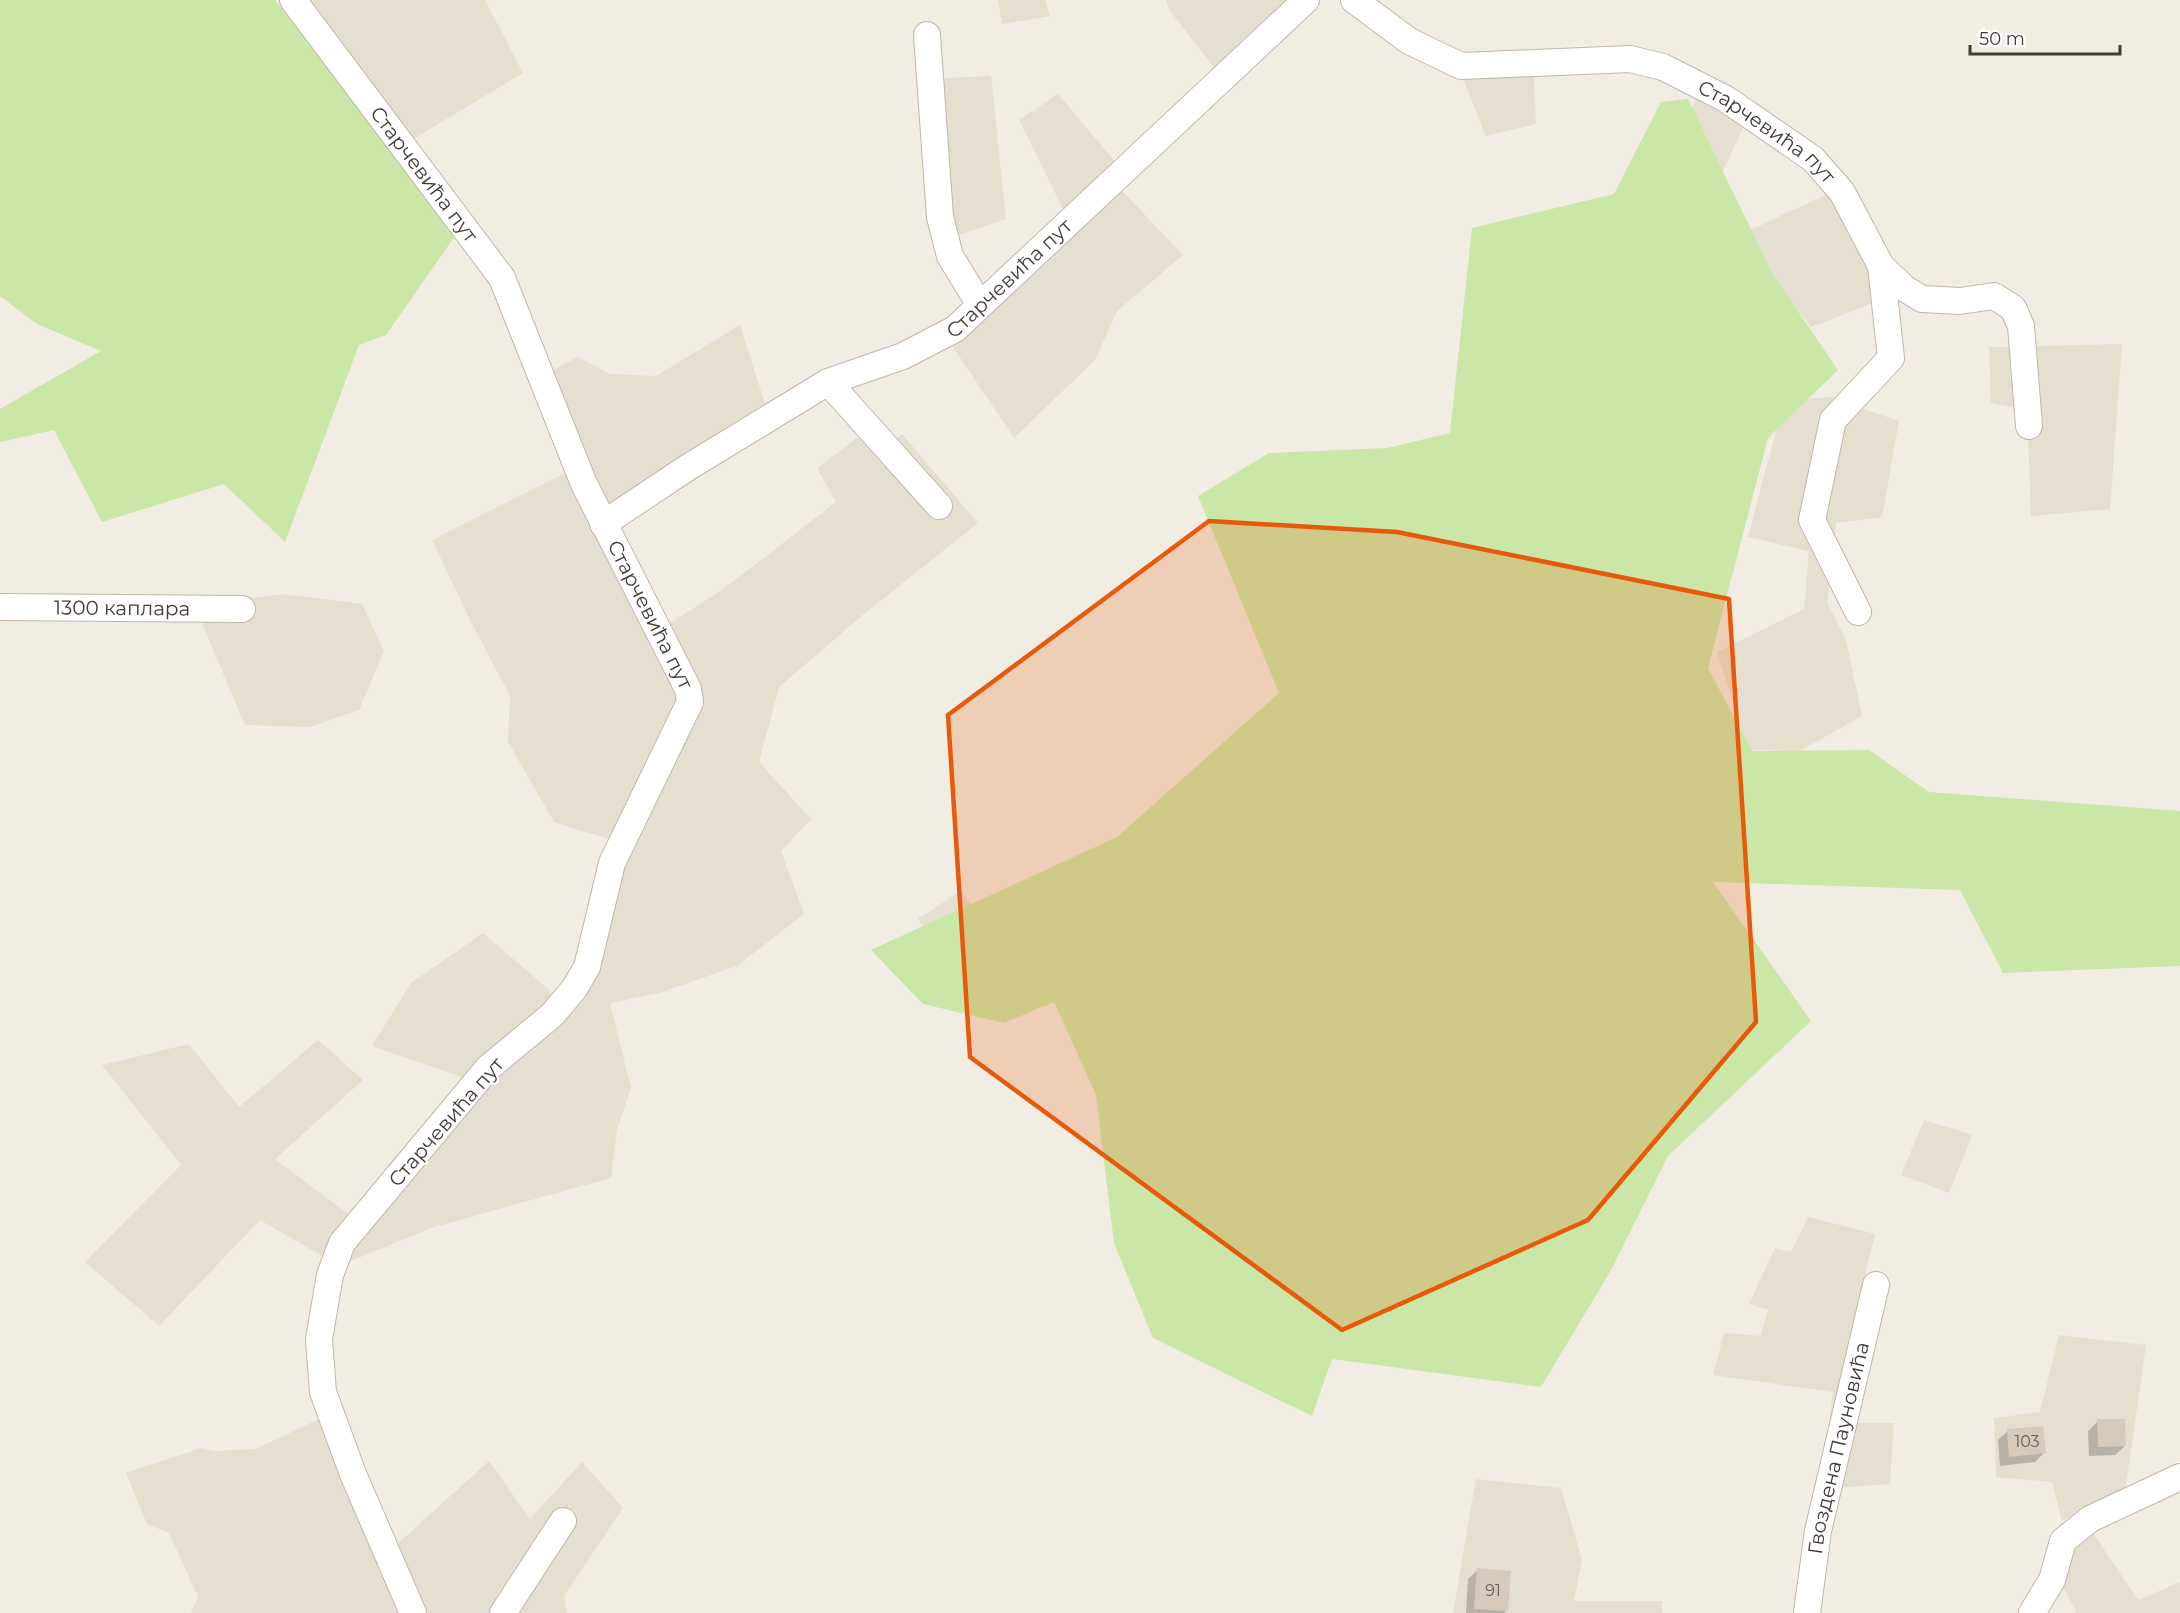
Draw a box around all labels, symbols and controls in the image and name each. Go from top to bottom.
scale bar [1970,18,2120,56]
text: 50 m [1979,28,2025,50]
street label: Старчевића пут [1694,75,1841,188]
street label: Старчевића пут [365,102,483,247]
street label: Старчевића пут [942,213,1077,343]
street label: Старчевића пут [603,536,698,694]
street label: 1300 каплара [54,595,190,621]
street label: Старчевића пут [383,1052,509,1192]
street label: Гвоздена Пауновића [1803,1340,1874,1556]
house number: 103 [2014,1432,2040,1451]
house number: 91 [1485,1581,1501,1600]

